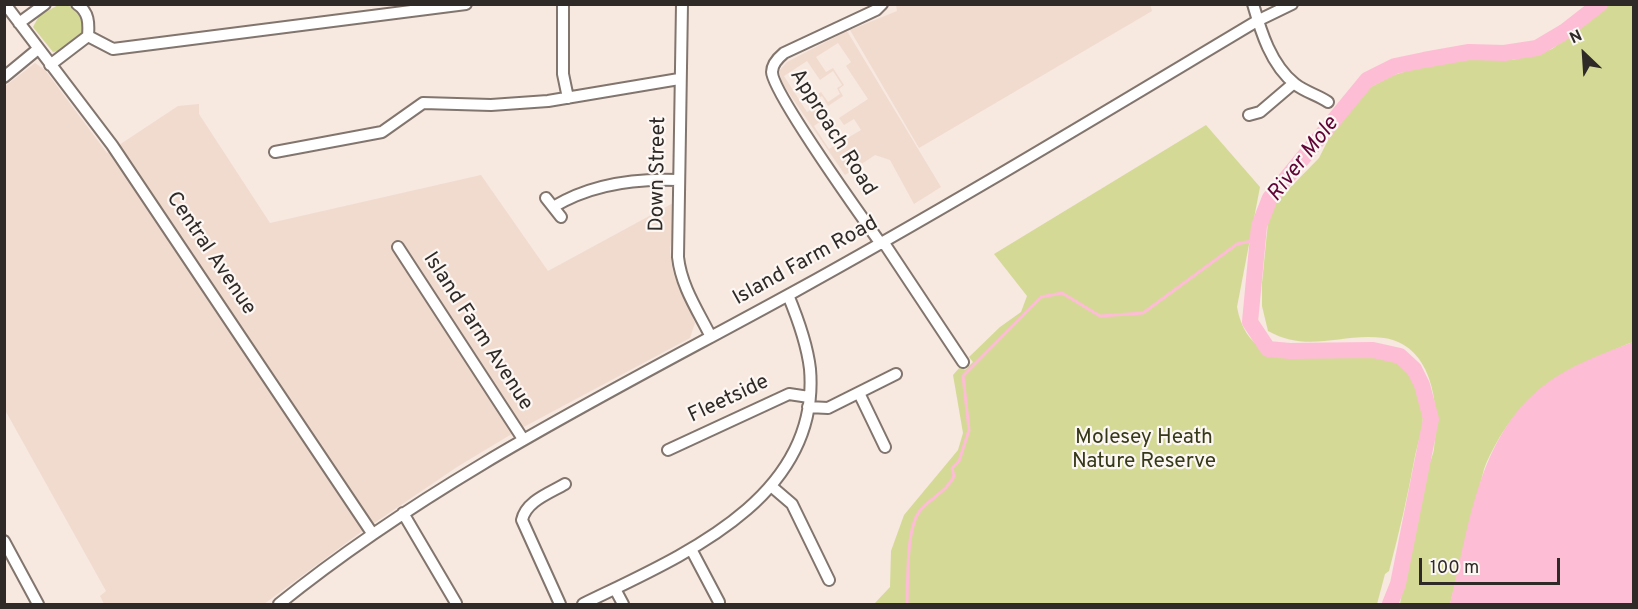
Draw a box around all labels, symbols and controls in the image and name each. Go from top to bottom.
north arrow [1554,24,1614,84]
text: N [1567,26,1586,49]
street label: Approach Road [783,65,881,201]
water label: River Mole [1263,112,1345,208]
street label: Down Street [645,116,673,232]
street label: Central Avenue [160,188,260,320]
street label: Island Farm Road [729,212,883,312]
street label: Island Farm Avenue [416,248,538,416]
street label: Fleetside [685,370,773,430]
park label: Molesey Heath Nature Reserve [1072,426,1216,476]
scale bar [1422,546,1563,584]
text: 100 m [1430,557,1479,580]

